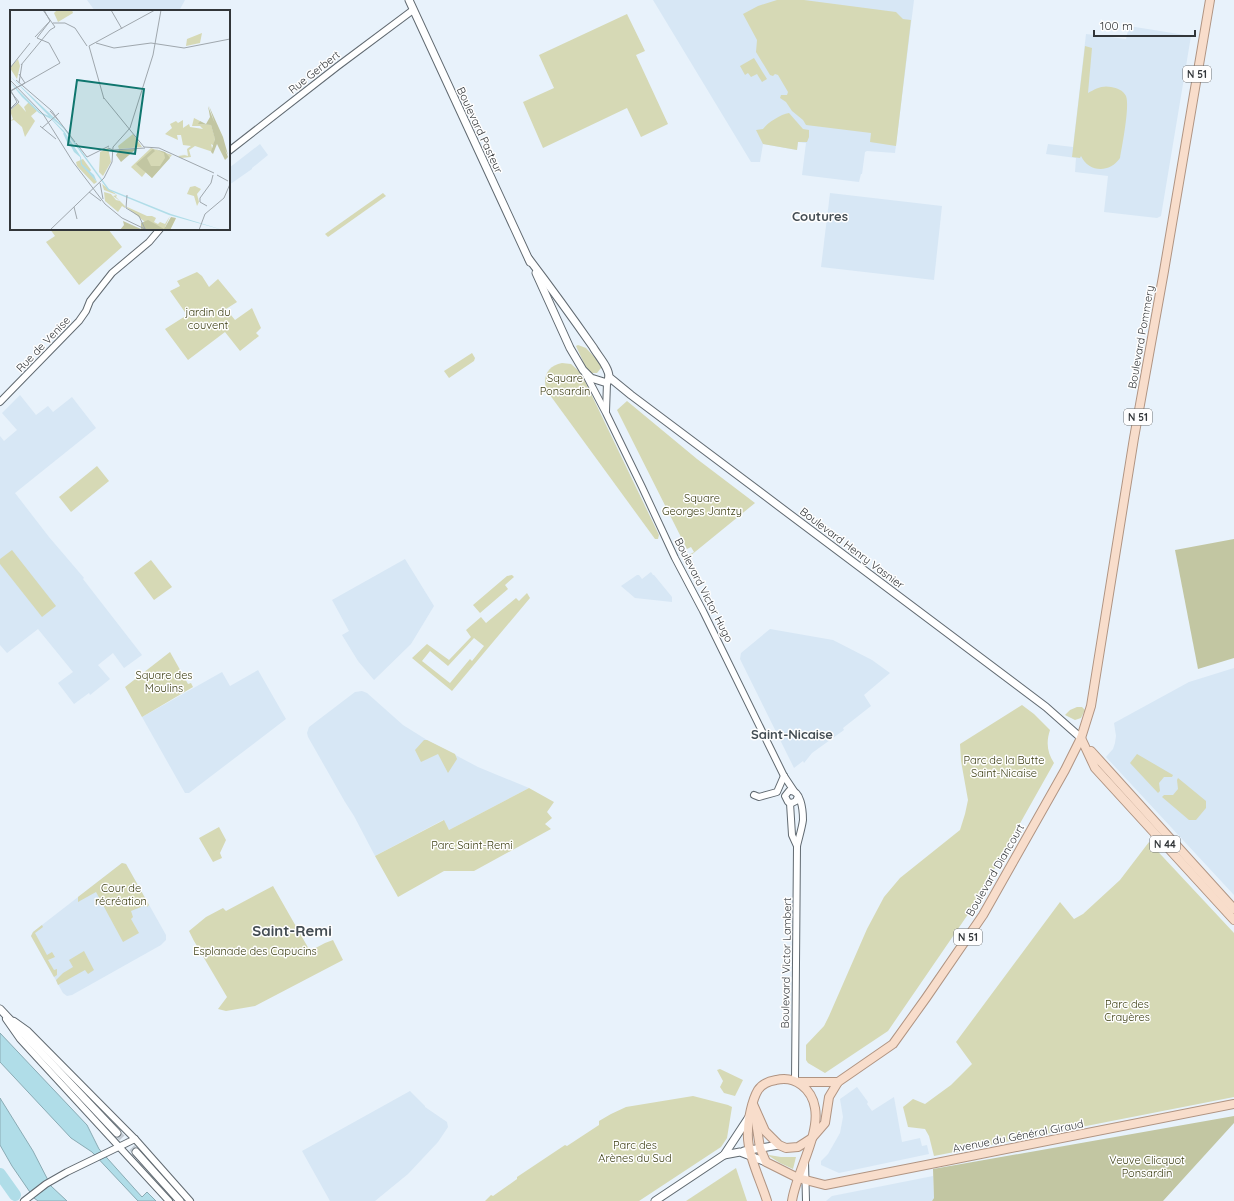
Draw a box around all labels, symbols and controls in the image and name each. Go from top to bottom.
inset map [10,10,230,230]
scale bar [1094,12,1195,38]
text: 100 m [1100,18,1133,33]
street label: Rue Gerbert [285,47,343,97]
road number: N 51 [1183,66,1211,82]
street label: Boulevard Pasteur [454,85,506,176]
district label: Coutures [792,208,848,224]
street label: Boulevard Pommery [1125,284,1157,390]
park label: jardin du couvent [184,305,231,332]
street label: Rue de Venise [13,313,73,375]
park label: Square Ponsardin [540,371,590,398]
road number: N 51 [1124,409,1152,425]
park label: Square Georges Jantzy [662,491,742,518]
street label: Boulevard Henry Vasnier [797,504,907,592]
street label: Boulevard Victor Hugo [672,536,737,645]
park label: Square des Moulins [135,668,193,695]
district label: Saint-Nicaise [751,726,833,742]
park label: Parc de la Butte Saint-Nicaise [964,753,1044,780]
street label: Boulevard Diancourt [963,821,1027,919]
road number: N 44 [1150,836,1180,852]
park label: Parc Saint-Remi [431,838,513,852]
park label: Cour de récréation [95,881,147,908]
street label: Boulevard Victor Lambert [778,897,794,1029]
district label: Saint-Remi [252,921,332,940]
road number: N 51 [954,929,982,945]
park label: Esplanade des Capucins [193,944,317,958]
park label: Parc des Crayères [1104,997,1150,1024]
street label: Avenue du Général Giraud [951,1116,1085,1156]
park label: Parc des Arènes du Sud [598,1138,672,1165]
park label: Veuve Clicquot Ponsardin [1109,1153,1185,1180]

